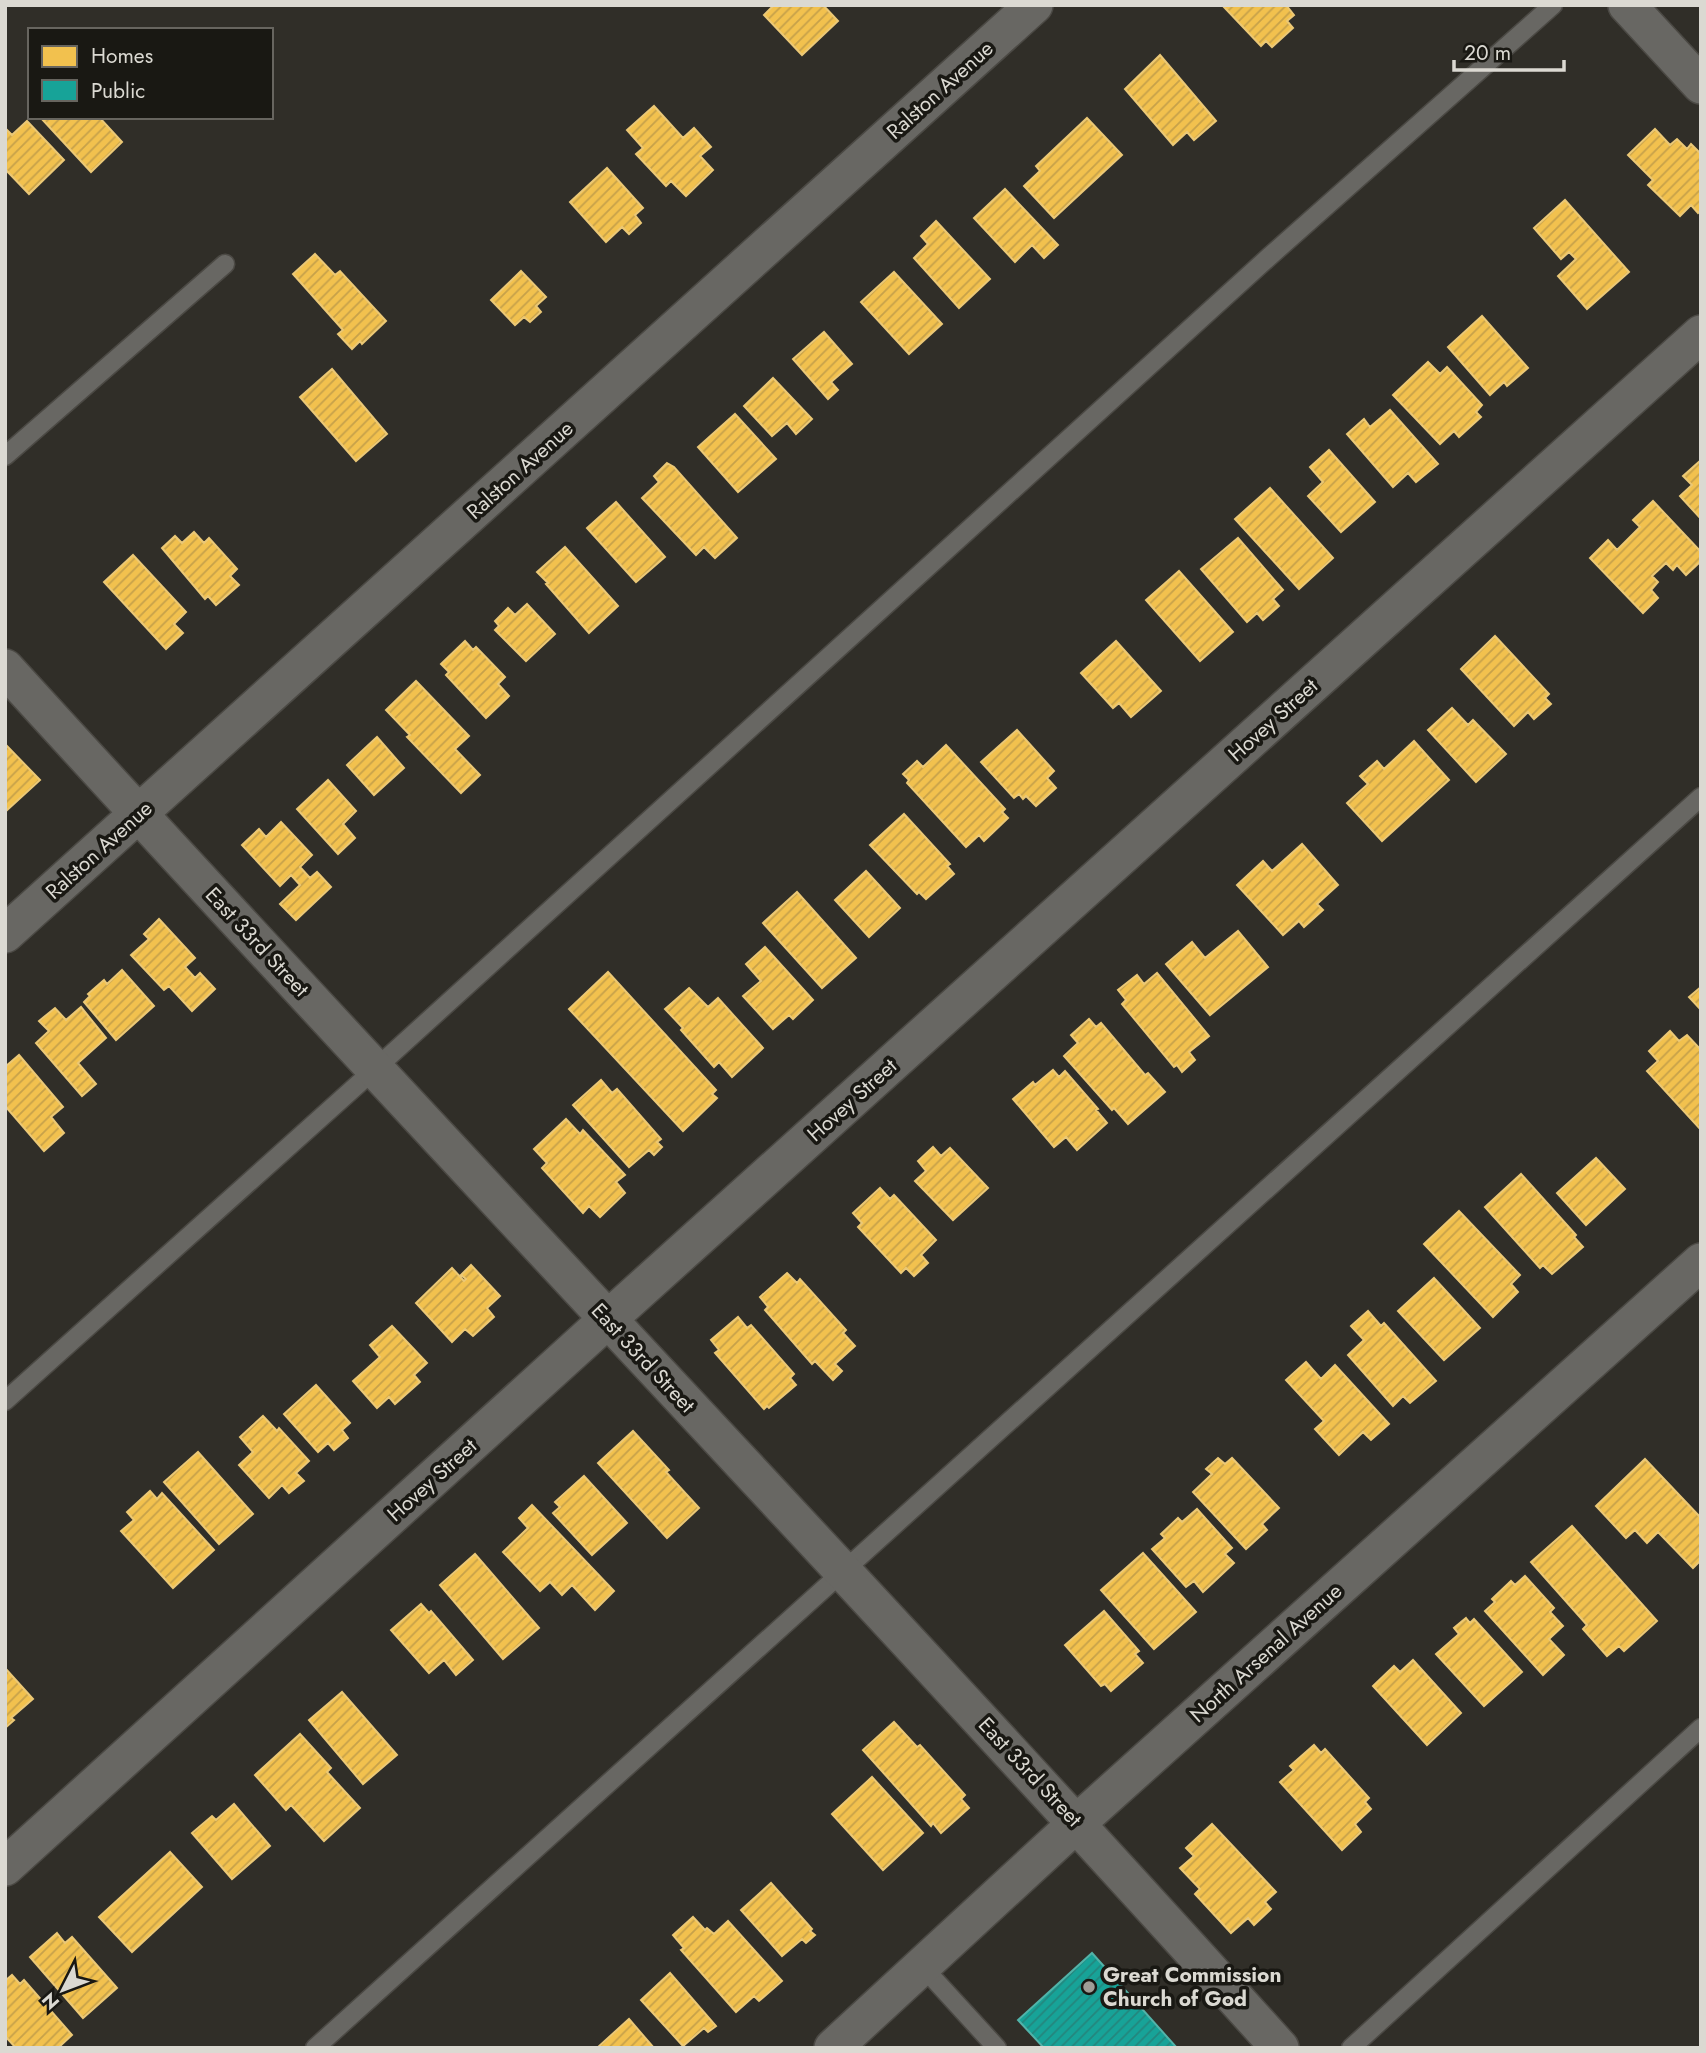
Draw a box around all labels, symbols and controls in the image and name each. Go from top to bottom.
legend [28,28,273,119]
scale bar [1454,28,1564,72]
street label: Ralston Avenue [880,34,1000,146]
text: 20 m [1464,38,1511,68]
text: Homes [91,41,153,71]
text: Public [91,76,145,106]
street label: Ralston Avenue [460,414,580,526]
street label: Hovey Street [1222,672,1324,768]
street label: Ralston Avenue [39,794,159,906]
street label: East 33rd Street [198,881,316,1003]
street label: Hovey Street [801,1052,903,1148]
street label: East 33rd Street [584,1297,702,1419]
street label: Hovey Street [381,1432,483,1528]
street label: North Arsenal Avenue [1183,1576,1349,1729]
street label: East 33rd Street [971,1711,1089,1833]
north arrow [28,1955,98,2025]
place label: Great Commission Church of God [1103,1960,1282,2014]
marker: Great Commission Church of God [1081,1979,1097,1995]
text: N [36,1986,66,2016]

